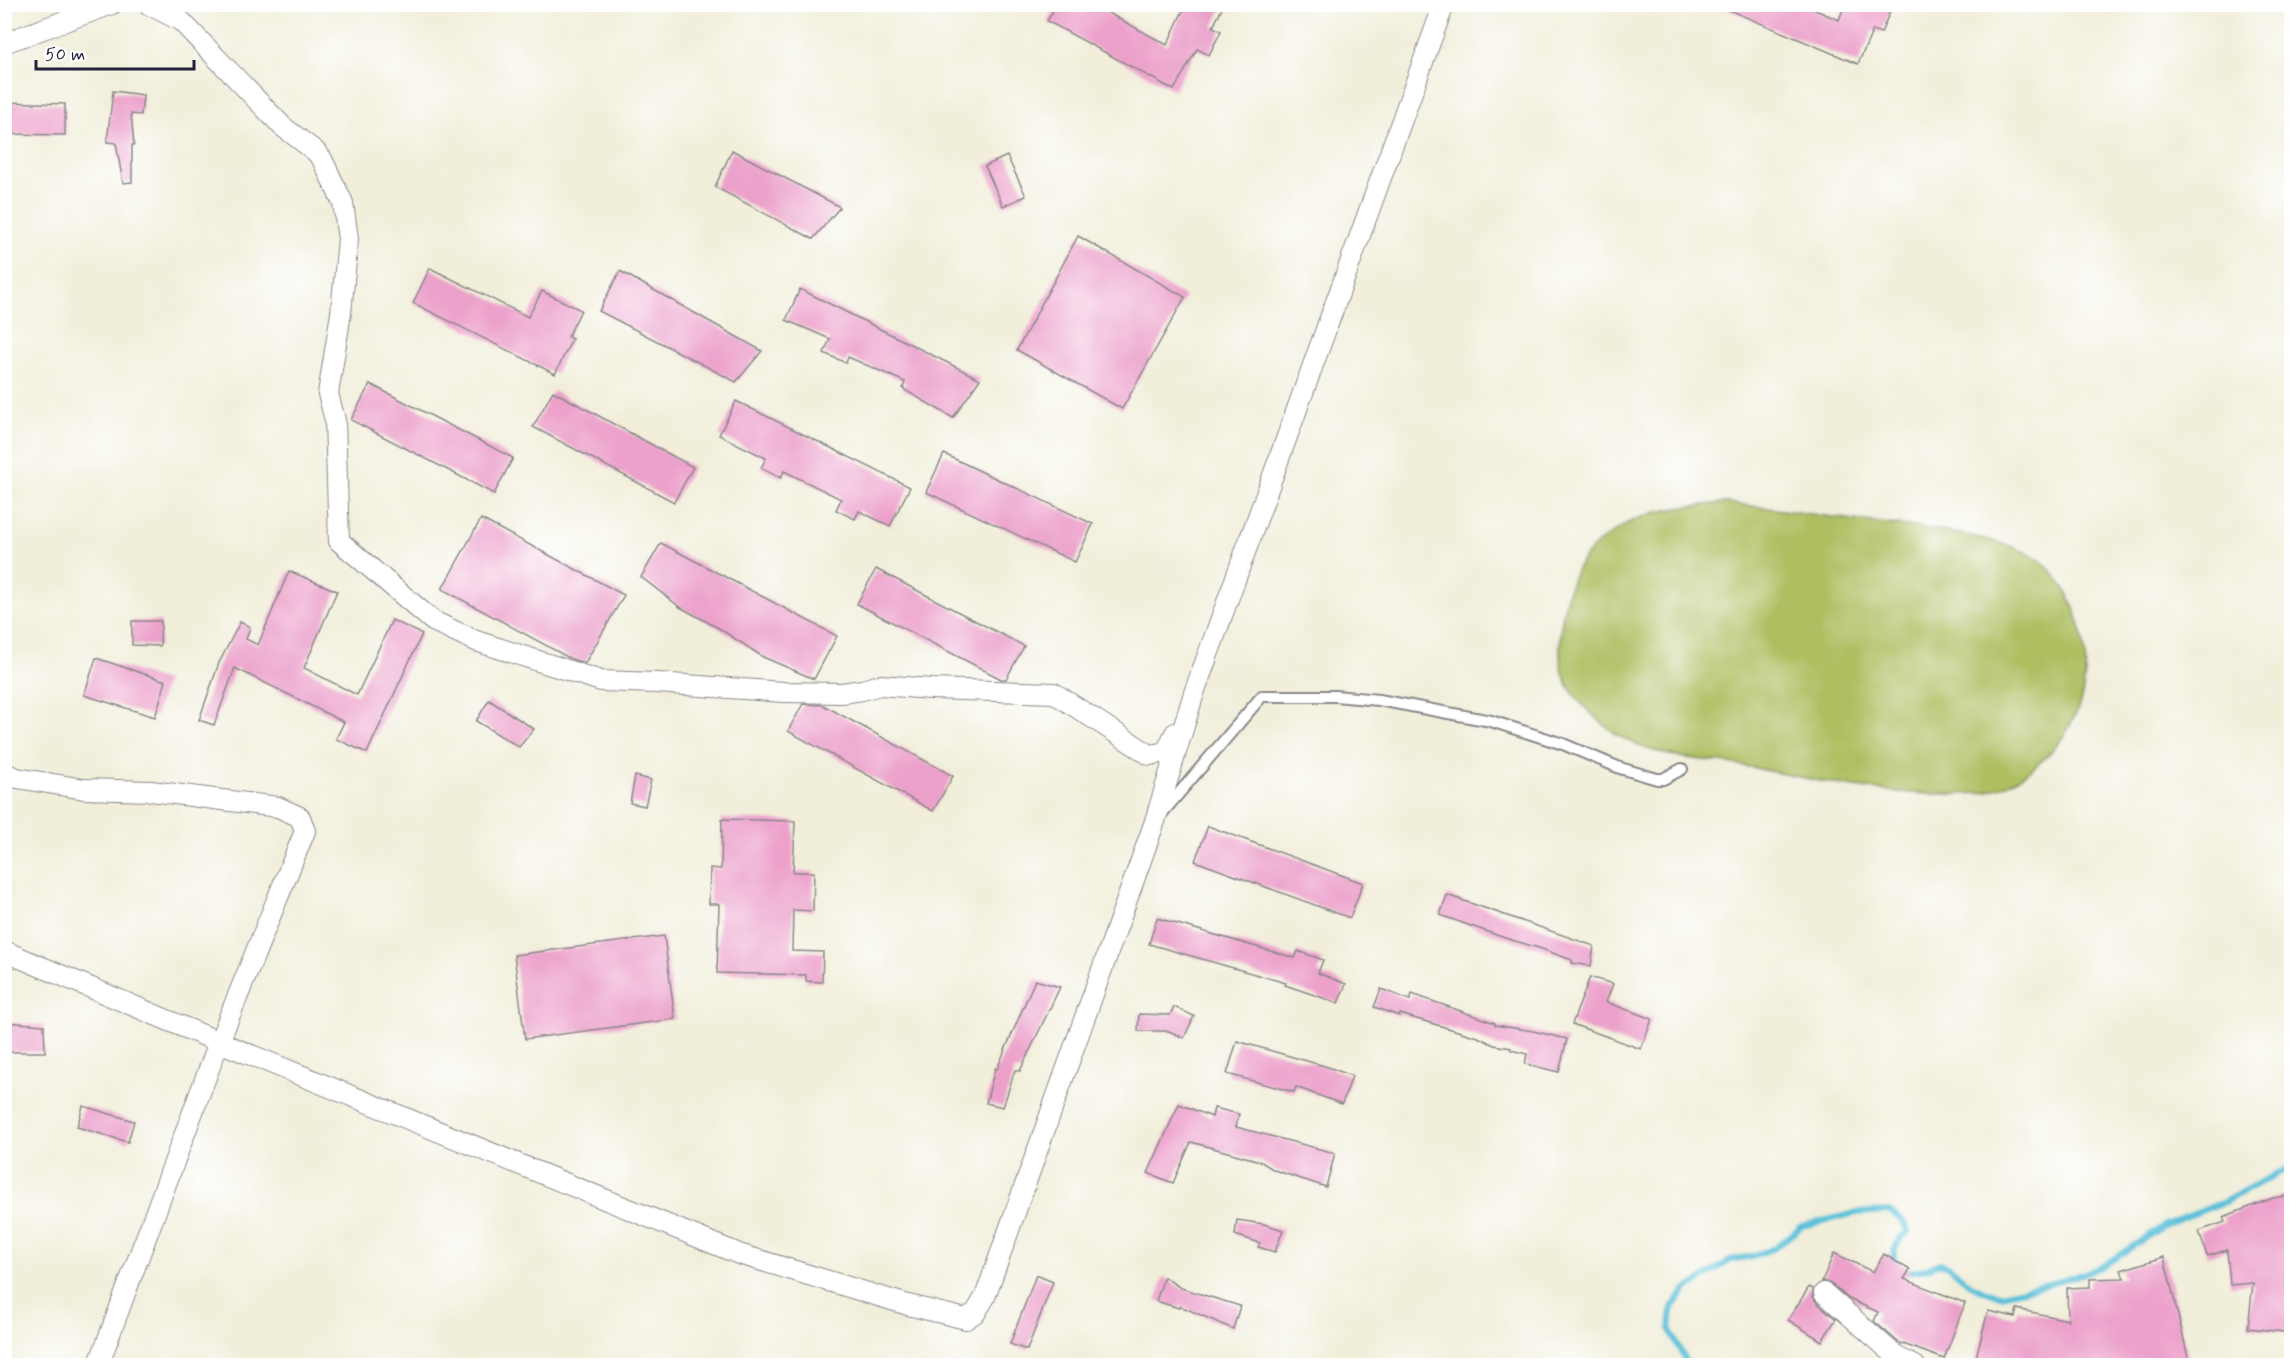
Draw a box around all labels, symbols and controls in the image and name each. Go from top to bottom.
scale bar [36,33,194,71]
text: 50 m [45,43,85,67]

